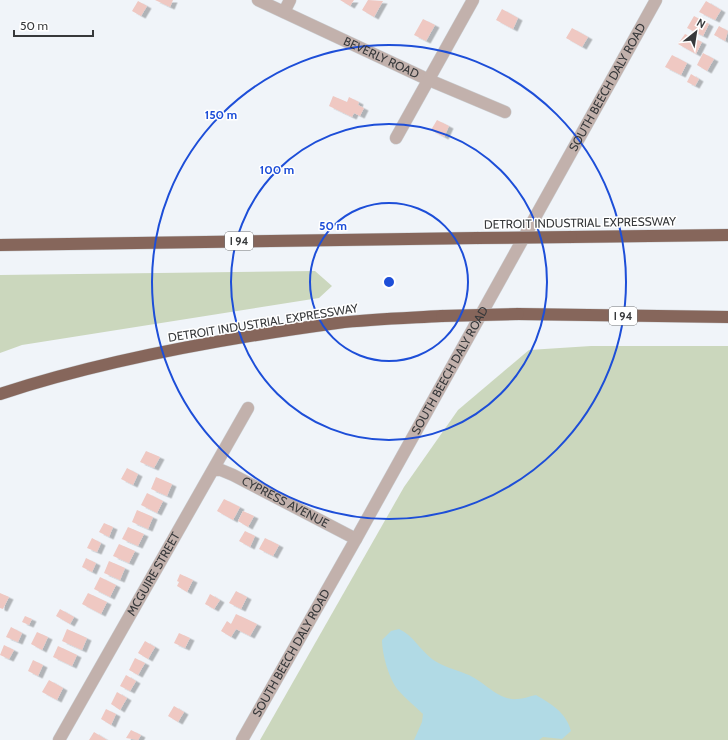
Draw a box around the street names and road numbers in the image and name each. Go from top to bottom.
street label: SOUTH BEECH DALY ROAD [565,20,649,154]
street label: BEVERLY ROAD [341,33,422,81]
street label: DETROIT INDUSTRIAL EXPRESSWAY [484,213,676,232]
road number: I 94 [225,232,253,250]
street label: DETROIT INDUSTRIAL EXPRESSWAY [167,300,359,345]
street label: SOUTH BEECH DALY ROAD [408,303,491,437]
road number: I 94 [609,307,637,325]
street label: CYPRESS AVENUE [239,473,332,531]
street label: MCGUIRE STREET [123,529,183,618]
street label: SOUTH BEECH DALY ROAD [249,586,333,719]

